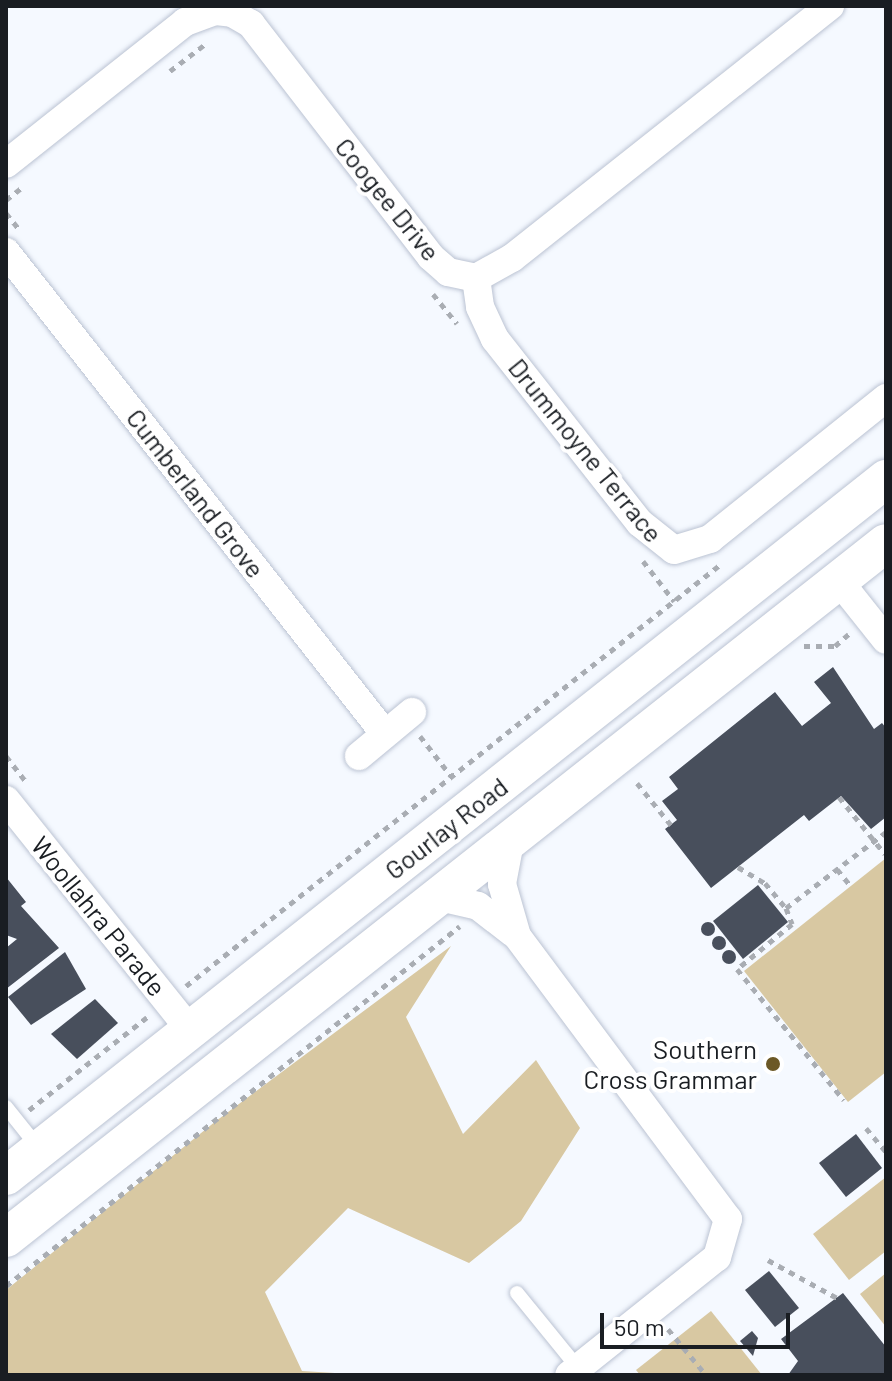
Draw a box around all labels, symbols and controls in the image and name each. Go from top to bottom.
street label: Coogee Drive [329,131,447,267]
street label: Drummoyne Terrace [502,352,670,548]
street label: Cumberland Grove [120,402,272,584]
street label: Gourlay Road [378,770,514,886]
street label: Woollahra Parade [25,830,173,1002]
place label: Southern Cross Grammar [584,1033,757,1094]
marker: Southern Cross Grammar [764,1055,782,1073]
scale bar [604,1297,794,1347]
text: 50 m [614,1312,665,1341]

